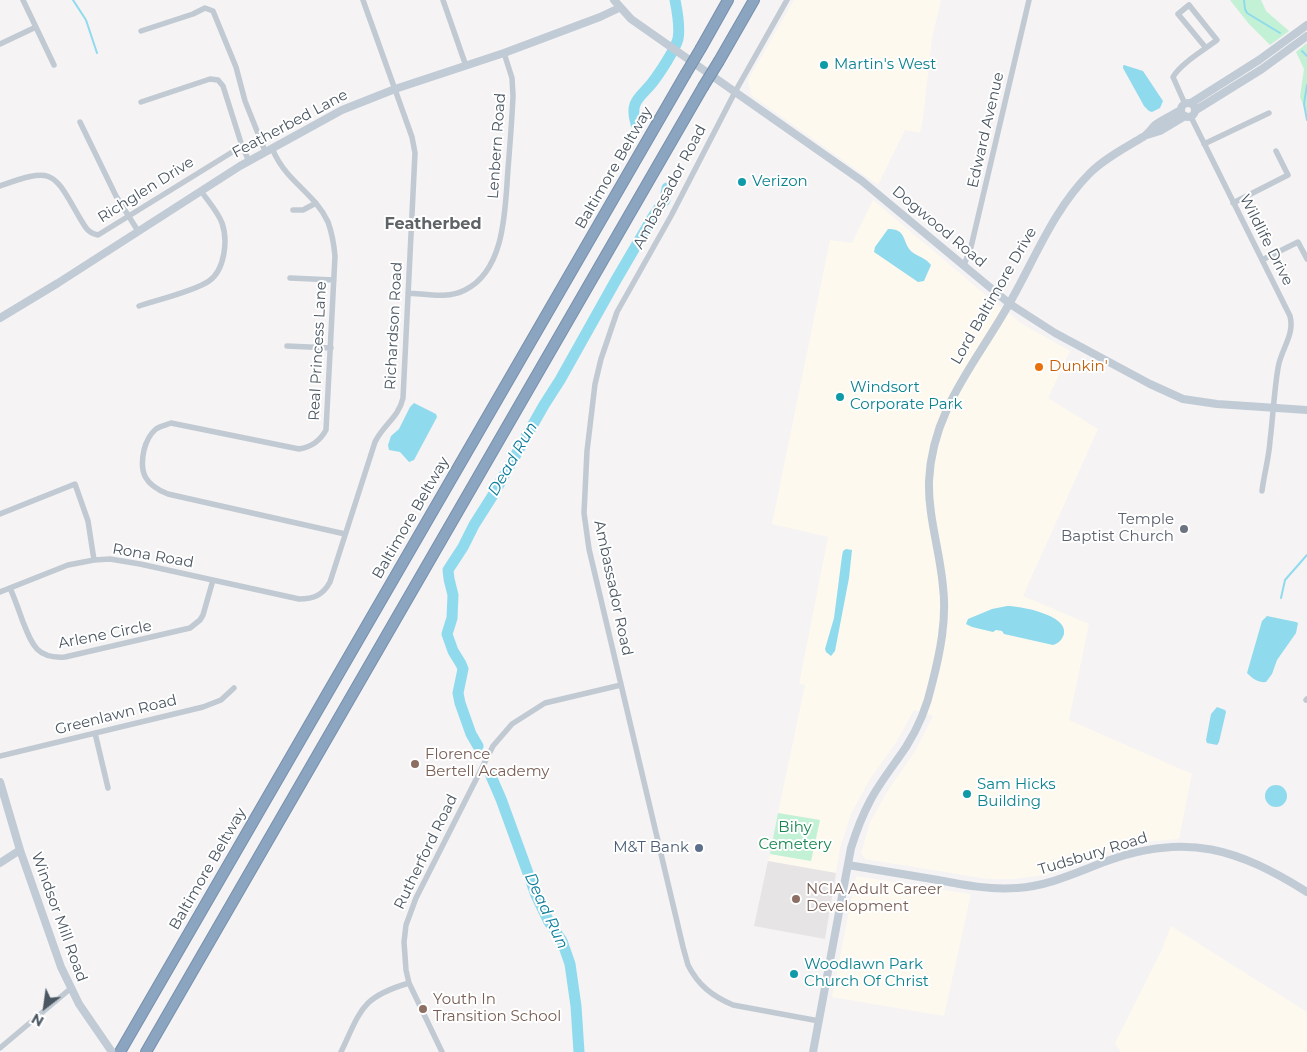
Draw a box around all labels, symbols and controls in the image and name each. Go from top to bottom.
place label: Martin's West [834,56,936,74]
marker: Martin's West [818,59,830,71]
street label: Edward Avenue [964,70,1008,190]
street label: Featherbed Lane [229,86,351,162]
street label: Lenbern Road [484,92,510,200]
street label: Baltimore Beltway [572,104,656,232]
street label: Ambassador Road [630,122,710,252]
street label: Richglen Drive [95,153,197,227]
place label: Verizon [752,173,808,191]
marker: Verizon [736,176,748,188]
street label: Dogwood Road [888,182,990,272]
street label: Wildlife Drive [1235,191,1297,289]
district label: Featherbed [385,214,481,234]
street label: Lord Baltimore Drive [947,224,1041,368]
street label: Richardson Road [382,262,406,390]
street label: Real Princess Lane [305,281,331,421]
place label: Dunkin' [1049,358,1108,376]
marker: Dunkin' [1033,361,1045,373]
place label: Windsort Corporate Park [850,379,962,414]
marker: Windsort Corporate Park [834,391,846,403]
water label: Dead Run [484,419,542,499]
street label: Baltimore Beltway [369,454,453,582]
place label: Temple Baptist Church [1061,511,1174,546]
street label: Ambassador Road [590,519,636,657]
marker: Temple Baptist Church [1178,523,1190,535]
street label: Rona Road [111,540,195,572]
street label: Arlene Circle [57,617,153,653]
street label: Greenlawn Road [53,691,179,739]
place label: Florence Bertell Academy [425,746,549,781]
marker: Florence Bertell Academy [409,758,421,770]
place label: Sam Hicks Building [977,776,1056,811]
marker: Sam Hicks Building [961,788,973,800]
street label: Rutherford Road [390,792,462,912]
street label: Baltimore Beltway [166,805,250,933]
park label: Bihy Cemetery [758,819,832,854]
street label: Tudsbury Road [1036,829,1150,879]
place label: M&T Bank [613,839,689,857]
marker: M&T Bank [693,842,705,854]
street label: Windsor Mill Road [27,850,91,984]
water label: Dead Run [520,870,572,952]
place label: NCIA Adult Career Development [806,881,942,916]
marker: NCIA Adult Career Development [790,893,802,905]
place label: Woodlawn Park Church Of Christ [804,956,929,991]
marker: Woodlawn Park Church Of Christ [788,968,800,980]
north arrow [20,982,70,1032]
place label: Youth In Transition School [433,991,561,1026]
marker: Youth In Transition School [417,1003,429,1015]
text: N [28,1009,47,1031]

